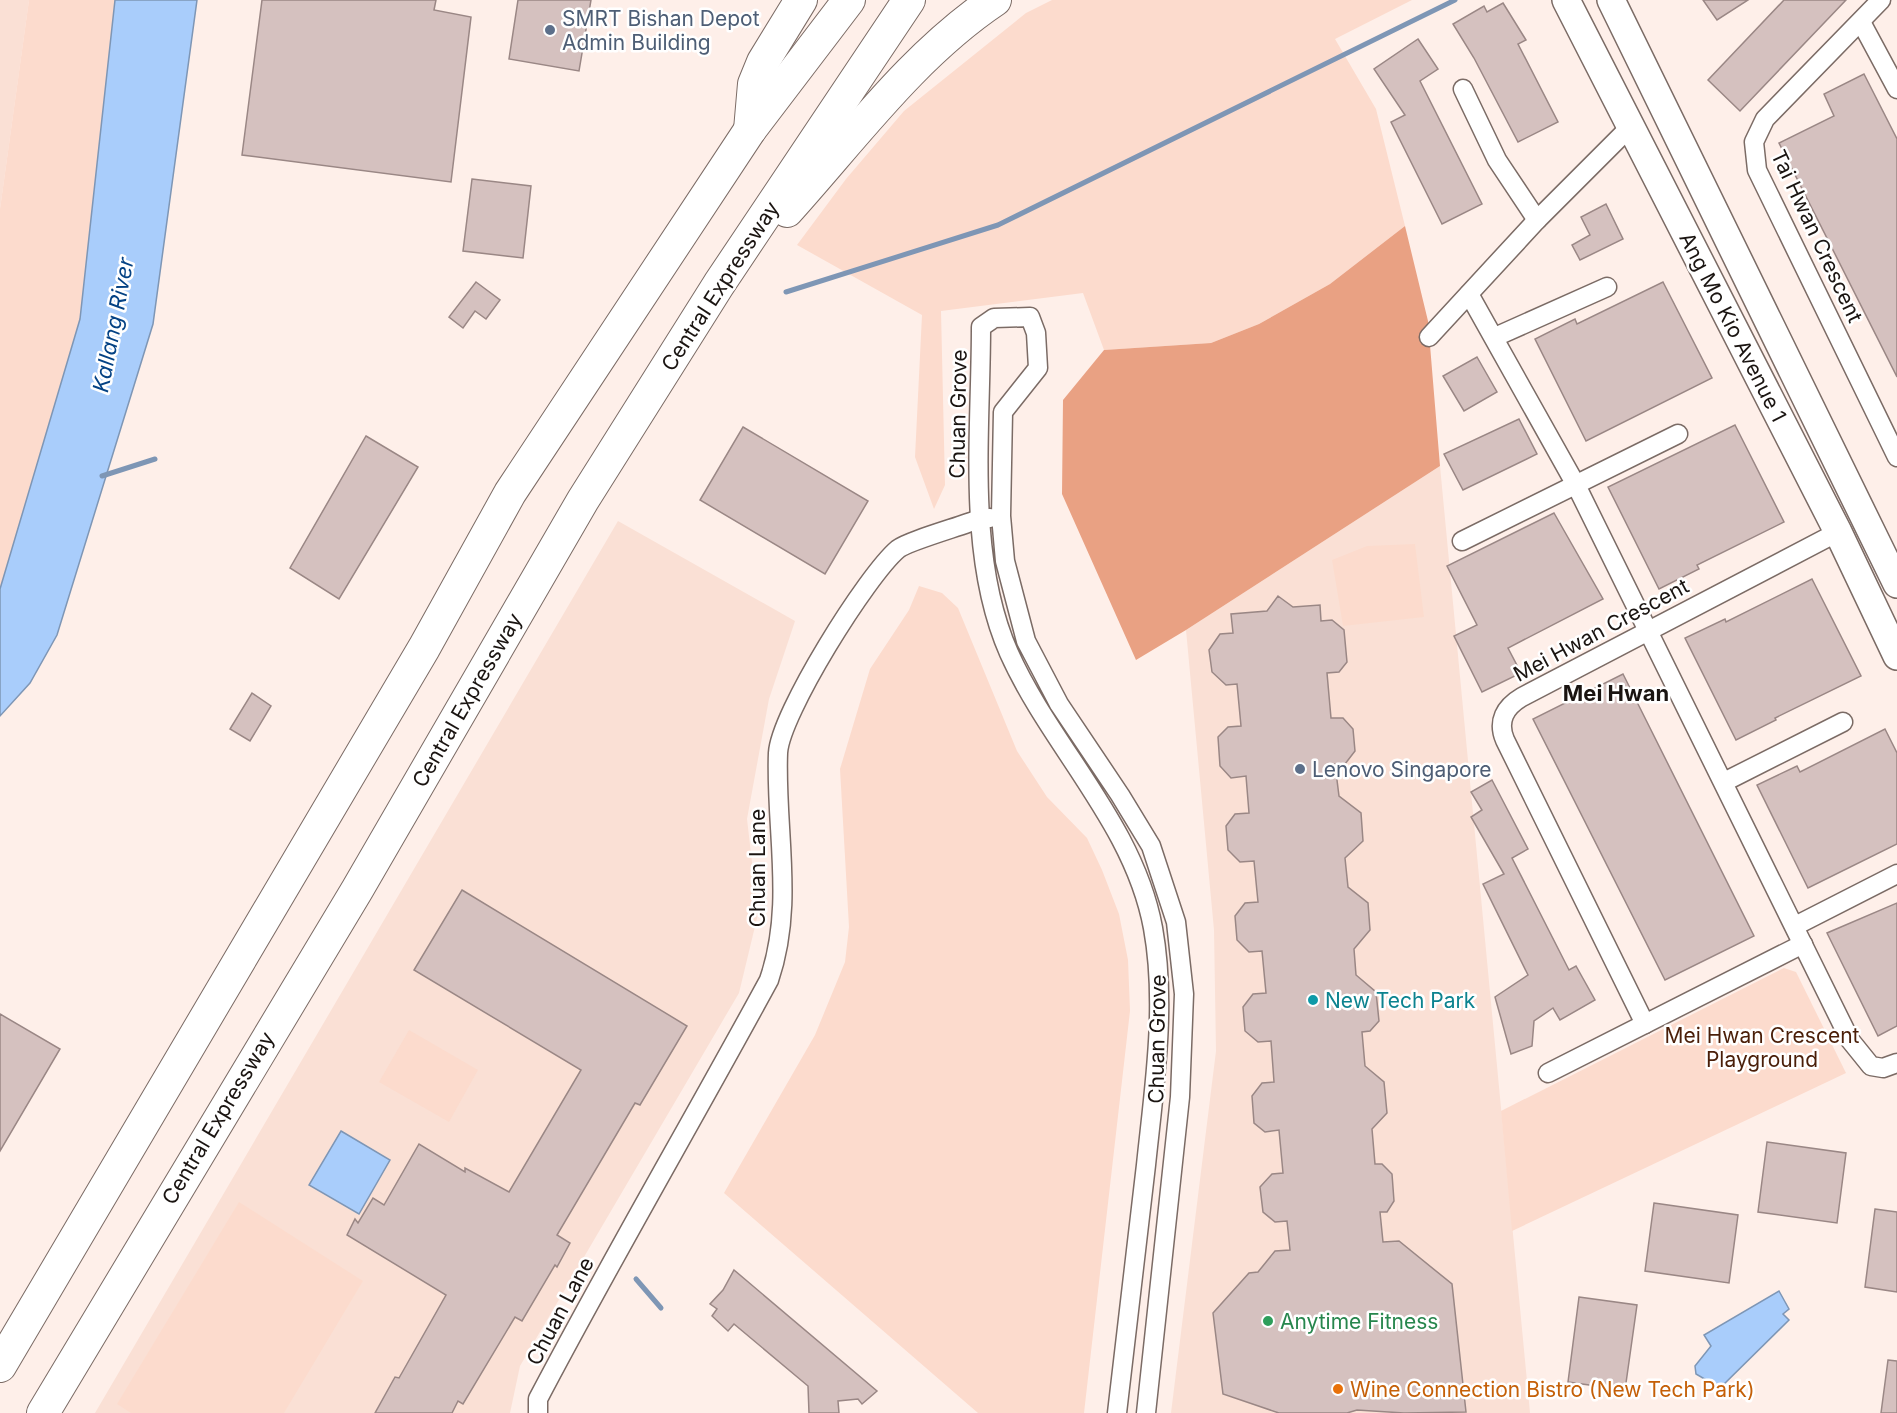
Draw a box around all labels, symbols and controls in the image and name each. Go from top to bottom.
place label: SMRT Bishan Depot Admin Building [562,6,760,55]
marker: SMRT Bishan Depot Admin Building [543,23,557,37]
street label: Tai Hwan Crescent [1766,146,1868,326]
street label: Central Expressway [656,196,784,375]
street label: Ang Mo Kio Avenue 1 [1674,228,1792,426]
water label: Kallang River [87,255,139,395]
street label: Chuan Grove [944,349,972,479]
street label: Mei Hwan Crescent [1509,573,1693,687]
street label: Central Expressway [407,608,527,792]
district label: Mei Hwan [1563,680,1669,706]
place label: Lenovo Singapore [1312,757,1491,782]
marker: Lenovo Singapore [1293,762,1307,776]
street label: Chuan Lane [745,809,770,927]
street label: Chuan Grove [1143,974,1171,1104]
place label: New Tech Park [1325,988,1476,1013]
marker: New Tech Park [1306,993,1320,1007]
park label: Mei Hwan Crescent Playground [1665,1023,1860,1072]
street label: Central Expressway [157,1027,280,1209]
street label: Chuan Lane [521,1253,599,1369]
place label: Anytime Fitness [1280,1309,1438,1334]
marker: Anytime Fitness [1261,1314,1275,1328]
place label: Wine Connection Bistro (New Tech Park) [1350,1377,1755,1402]
marker: Wine Connection Bistro (New Tech Park) [1331,1382,1345,1396]

